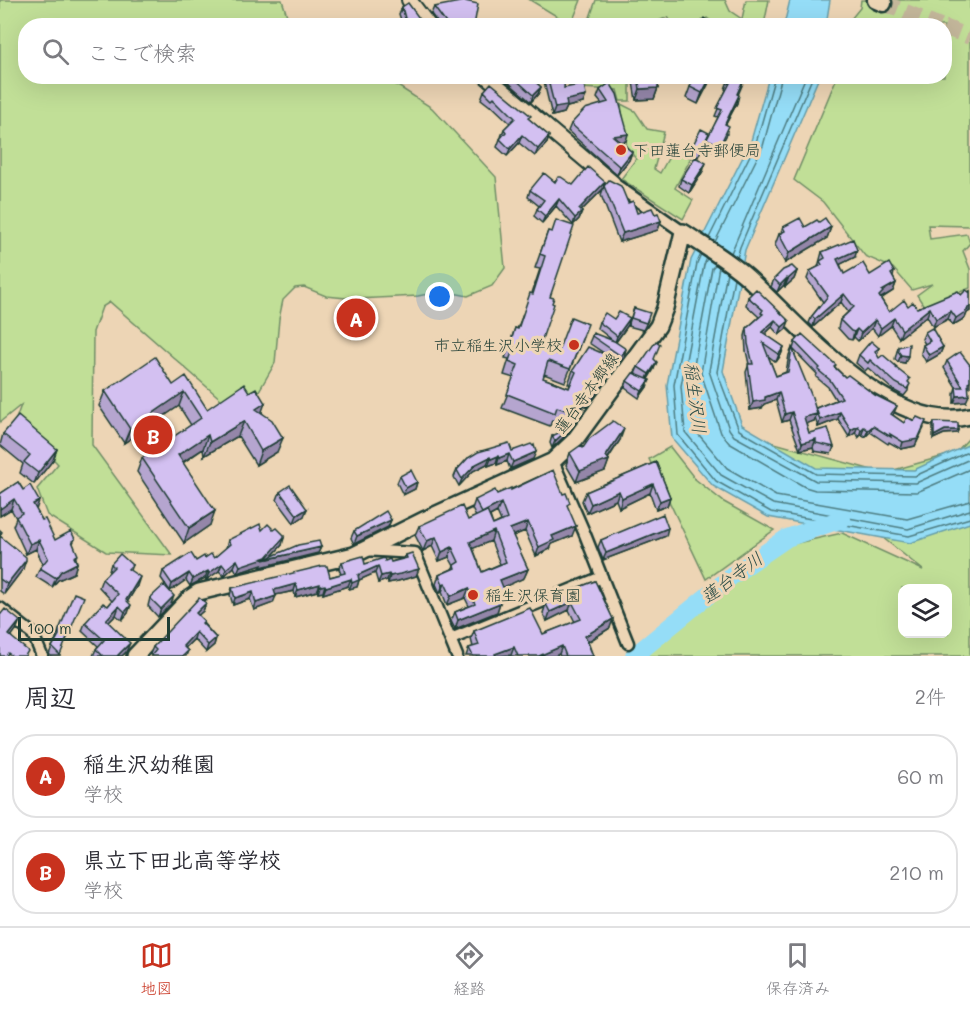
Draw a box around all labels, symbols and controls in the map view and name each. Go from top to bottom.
search box [18,18,952,84]
icon: search [39,35,72,68]
text: ここで検索 [87,38,197,67]
place label: 下田蓮台寺郵便局 [633,139,761,160]
marker: 下田蓮台寺郵便局 [614,143,628,157]
your location [425,282,454,311]
pin: A [336,296,376,340]
place label: 市立稲生沢小学校 [434,334,562,355]
marker: 市立稲生沢小学校 [567,338,581,352]
street label: 蓮台寺本郷線 [549,348,622,438]
water label: 稲生沢川 [680,361,712,435]
pin: B [134,412,172,458]
water label: 蓮台寺川 [695,546,767,608]
place label: 稲生沢保育園 [485,584,581,605]
map controls [898,584,952,638]
button: layers [898,584,952,638]
marker: 稲生沢保育園 [466,588,480,602]
scale bar [18,614,170,642]
text: 100 m [27,617,72,638]
text: 周辺 [24,680,76,714]
text: 2件 [915,683,946,709]
text: 稲生沢幼稚園 [83,749,215,778]
text: A [39,763,52,789]
text: 60 m [897,763,944,789]
text: 学校 [83,780,123,806]
text: 県立下田北高等学校 [83,845,281,874]
text: B [39,859,52,885]
text: 210 m [889,859,944,885]
text: 学校 [83,876,123,902]
tab: 地図 [140,939,173,999]
tab: 経路 [453,939,486,999]
tab: 保存済み [766,939,830,999]

